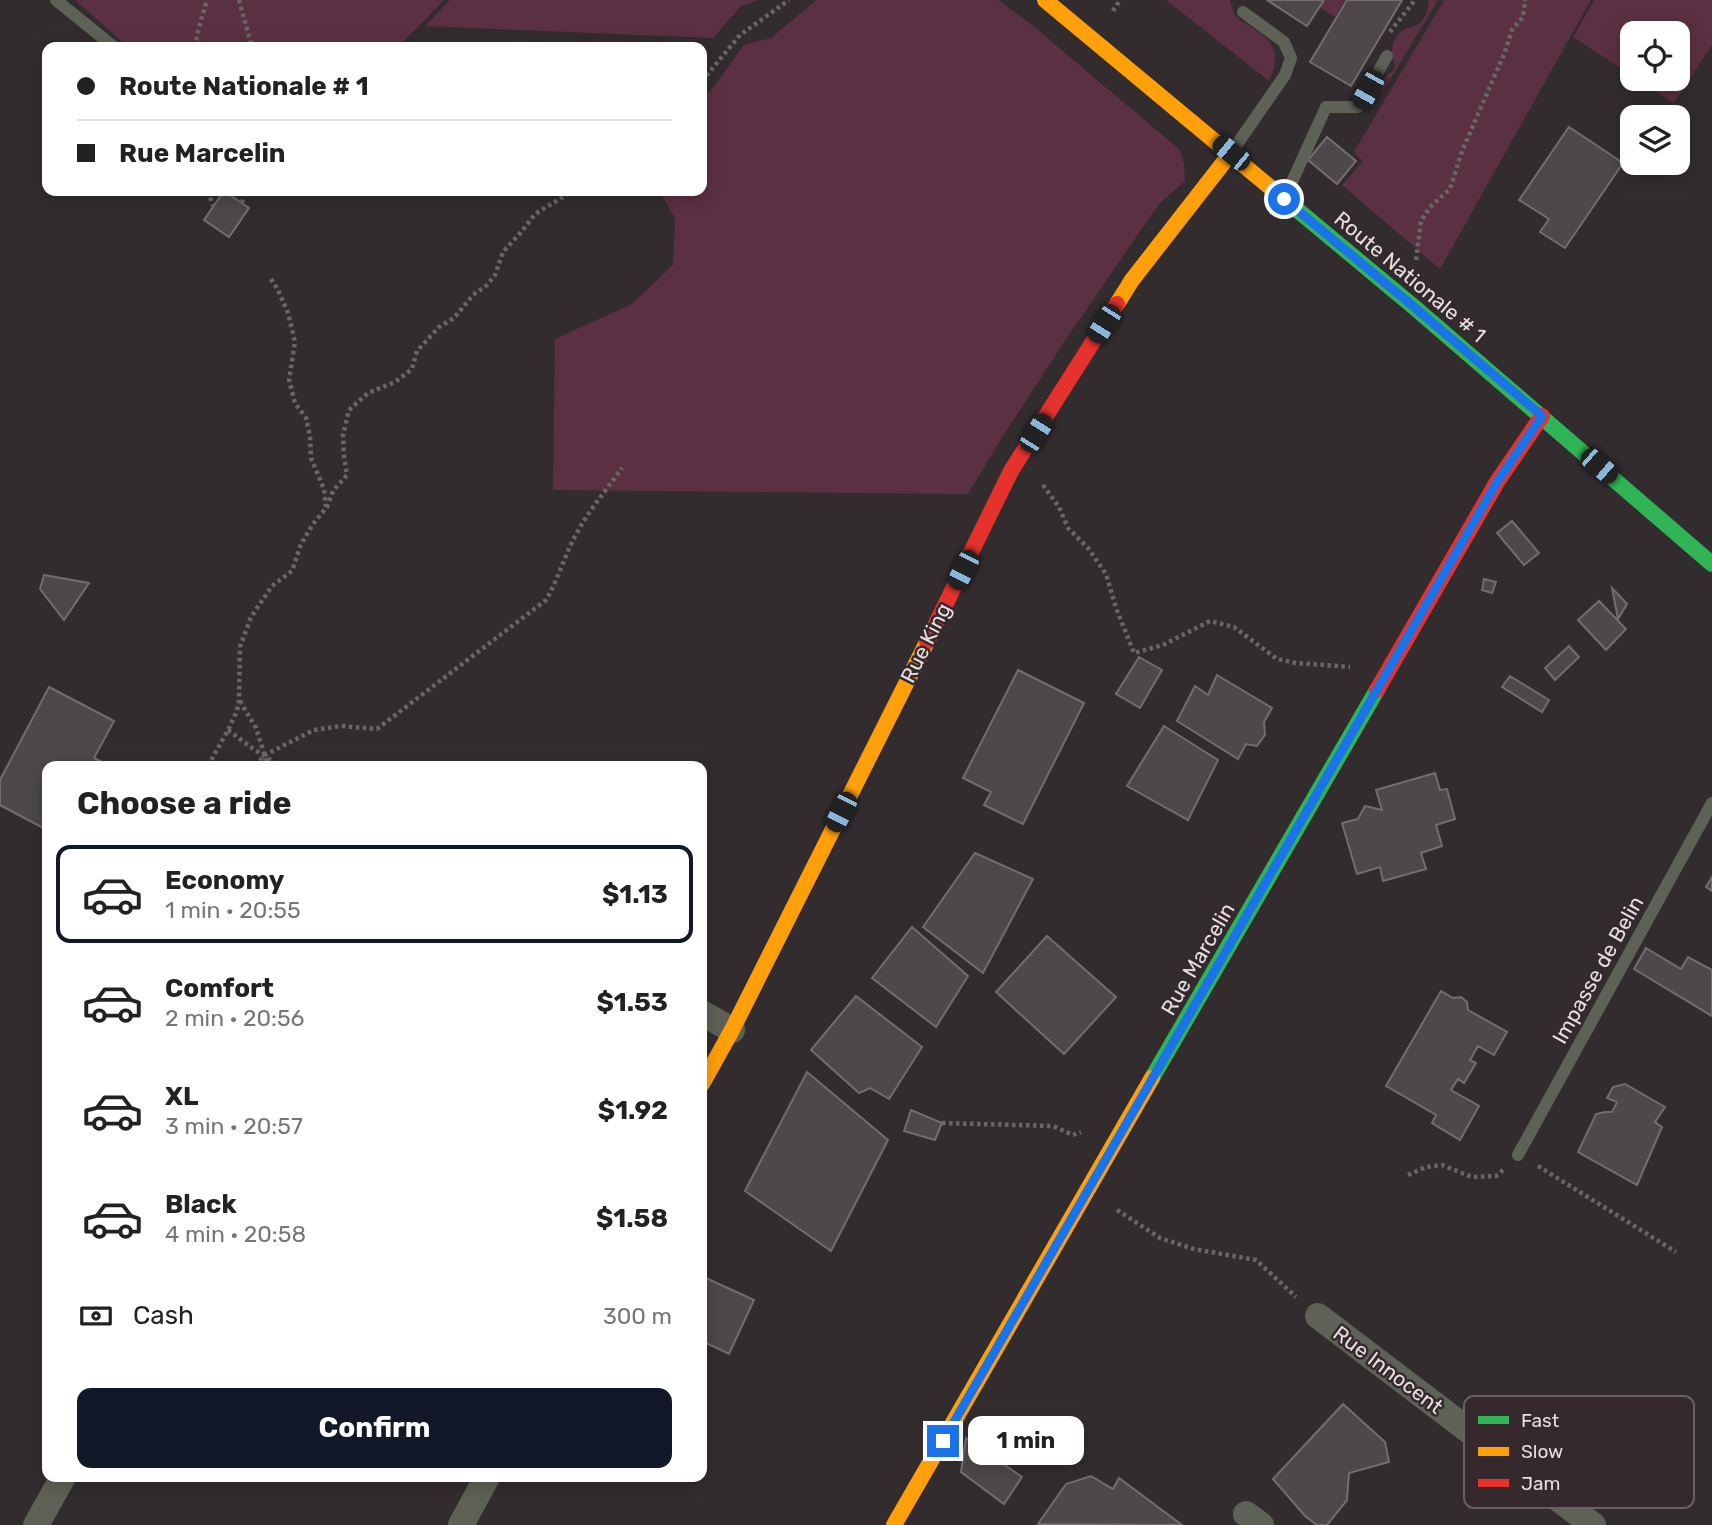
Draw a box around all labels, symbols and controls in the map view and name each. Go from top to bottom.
map controls [1620,21,1690,175]
button: locate [1620,21,1690,91]
car [1349,67,1388,113]
text: Route Nationale # 1 [119,71,369,102]
button: layers [1620,105,1690,175]
car [1209,132,1254,174]
text: Rue Marcelin [119,138,286,169]
route start [1268,183,1300,215]
street label: Route Nationale # 1 [1330,206,1491,347]
car [1084,301,1125,347]
car [1016,410,1057,456]
car [1577,444,1622,488]
car [945,547,982,593]
street label: Rue King [895,599,956,687]
text: Choose a ride [77,784,291,822]
car [823,789,860,835]
icon: car [81,863,144,926]
text: Economy [165,865,284,896]
text: $1.13 [602,879,668,910]
street label: Impasse de Belin [1547,892,1648,1048]
text: 1 min · 20:55 [165,896,301,924]
street label: Rue Marcelin [1155,898,1240,1019]
icon: car [81,971,144,1034]
text: Comfort [165,973,274,1004]
text: $1.53 [596,987,668,1018]
text: 2 min · 20:56 [165,1004,304,1032]
icon: car [81,1079,144,1142]
text: XL [165,1081,198,1112]
text: $1.92 [598,1095,668,1126]
text: 3 min · 20:57 [165,1112,303,1140]
icon: car [81,1187,144,1250]
text: Black [165,1189,237,1220]
text: $1.58 [596,1203,668,1234]
text: 4 min · 20:58 [165,1220,306,1248]
icon: cash [77,1297,115,1335]
text: Cash [133,1300,194,1331]
text: 300 m [603,1302,672,1330]
street label: Rue Innocent [1329,1320,1448,1419]
button: Confirm [77,1388,672,1468]
legend [1464,1396,1694,1508]
text: Fast [1521,1409,1560,1432]
callout: 1 min [968,1416,1083,1466]
route end [927,1425,959,1457]
text: 1 min [997,1426,1055,1454]
text: Slow [1521,1440,1563,1463]
text: Jam [1521,1472,1560,1495]

